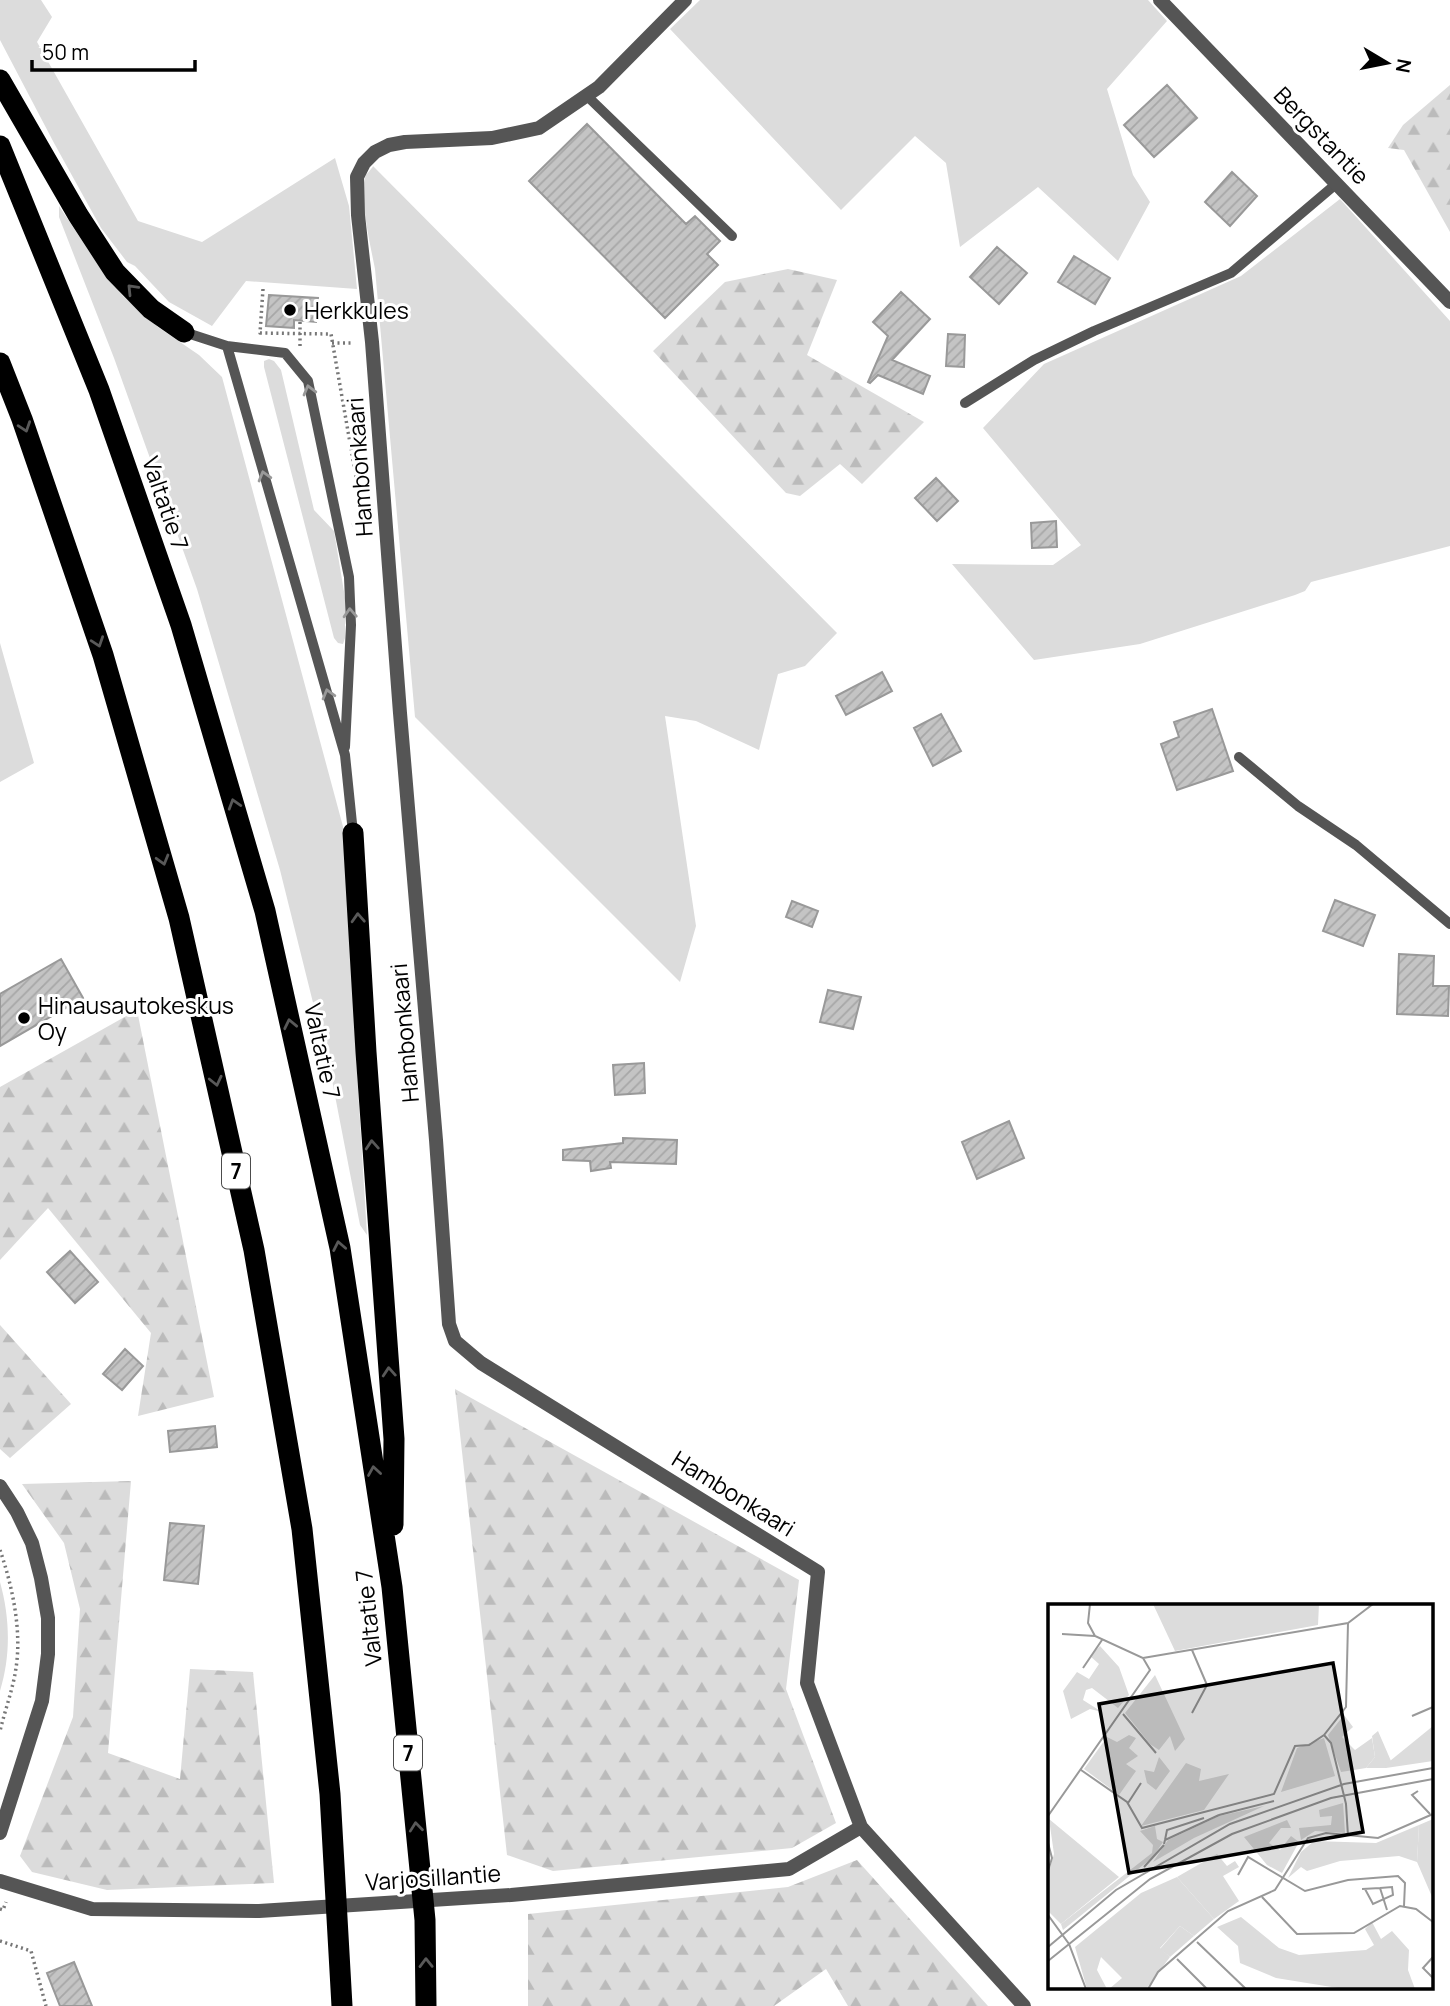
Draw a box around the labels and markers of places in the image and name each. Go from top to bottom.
place label: Herkkules [304,294,409,326]
marker: Herkkules [282,302,298,318]
place label: Hinausautokeskus Oy [38,989,234,1047]
marker: Hinausautokeskus Oy [16,1010,32,1026]

